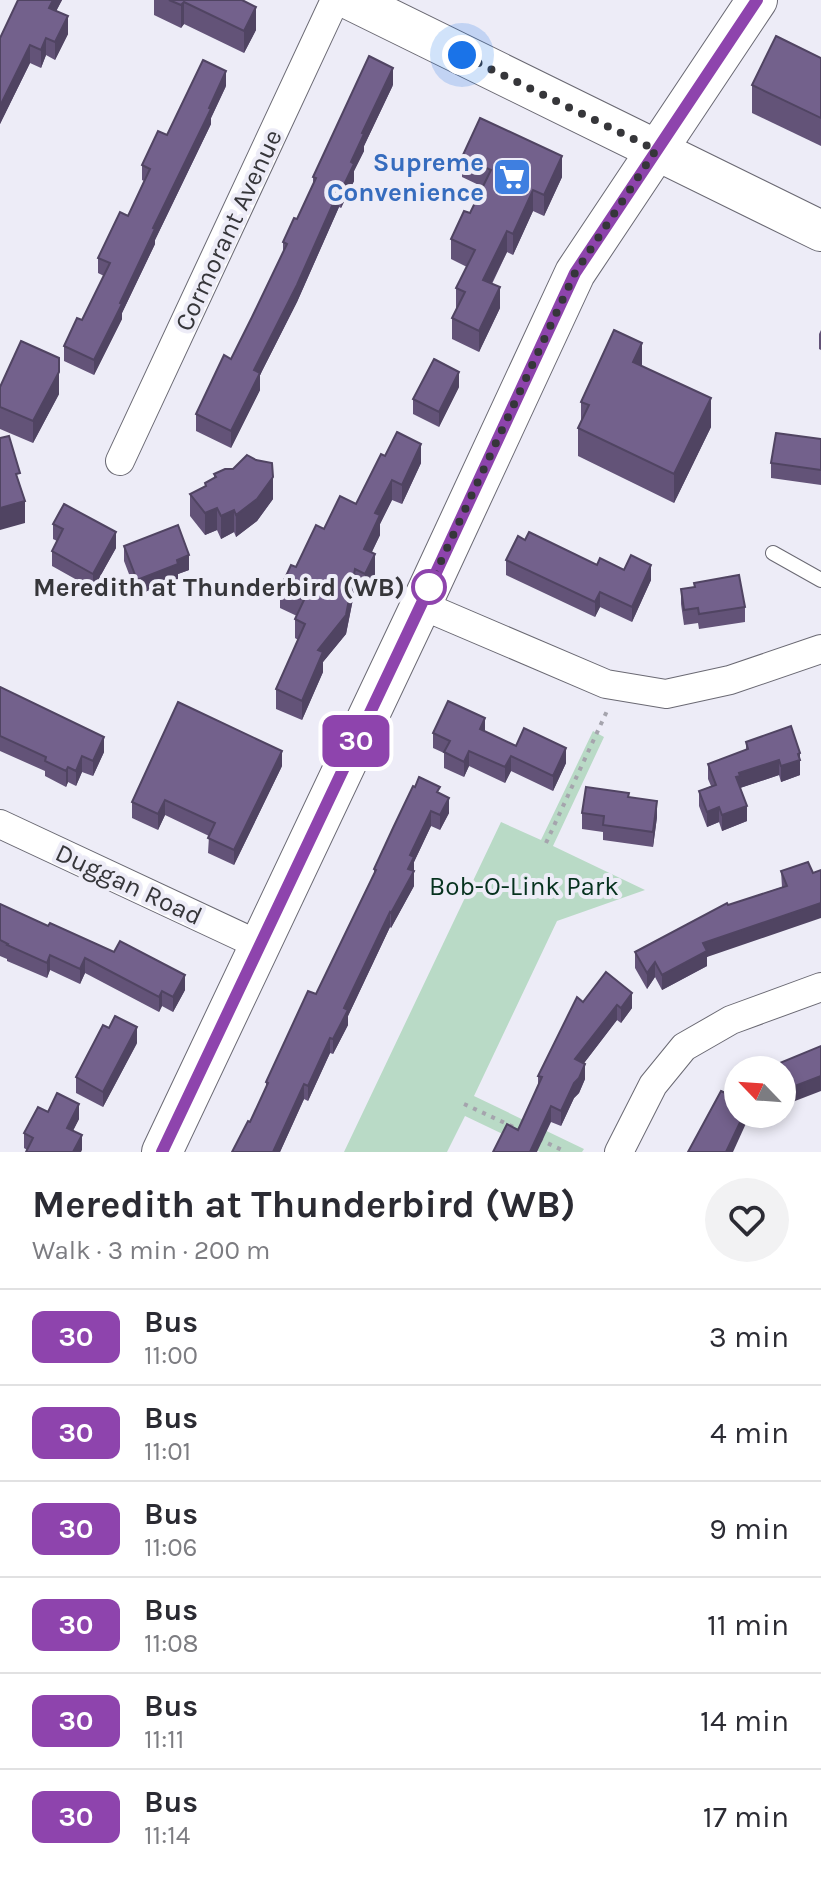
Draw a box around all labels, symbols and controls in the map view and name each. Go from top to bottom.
your location [442,35,482,75]
street label: Cormorant Avenue [168,124,289,336]
place label: Supreme Convenience [327,147,484,208]
supermarket icon: Supreme Convenience [491,156,533,198]
marker: Meredith at Thunderbird (WB) [412,570,446,604]
place label: Meredith at Thunderbird (WB) [33,572,405,603]
line badge: 30 [320,715,392,767]
text: 30 [338,724,374,757]
street label: Duggan Road [51,837,207,932]
park label: Bob-O-Link Park [429,871,619,902]
north arrow [724,1056,796,1128]
map controls [724,1056,796,1128]
button: heart [705,1178,789,1262]
text: Meredith at Thunderbird (WB) [32,1182,576,1227]
text: Walk · 3 min · 200 m [32,1235,270,1266]
text: Bus [144,1304,198,1340]
text: 3 min [709,1319,789,1355]
text: 30 [58,1320,94,1353]
text: 11:00 [144,1340,198,1371]
text: Bus [144,1400,198,1436]
text: 4 min [710,1415,789,1451]
text: 30 [58,1416,94,1449]
text: 11:01 [144,1436,191,1467]
text: Bus [144,1496,198,1532]
text: 9 min [709,1511,789,1547]
text: 30 [58,1512,94,1545]
text: 11:06 [144,1532,198,1563]
text: Bus [144,1592,198,1628]
text: 11 min [707,1607,789,1643]
text: 30 [58,1608,94,1641]
text: 11:08 [144,1628,199,1659]
text: Bus [144,1688,198,1724]
text: 14 min [700,1703,789,1739]
text: 30 [58,1704,94,1737]
text: 11:11 [144,1724,184,1755]
text: Bus [144,1784,198,1820]
text: 17 min [703,1799,789,1835]
text: 30 [58,1800,94,1833]
text: 11:14 [144,1820,190,1851]

